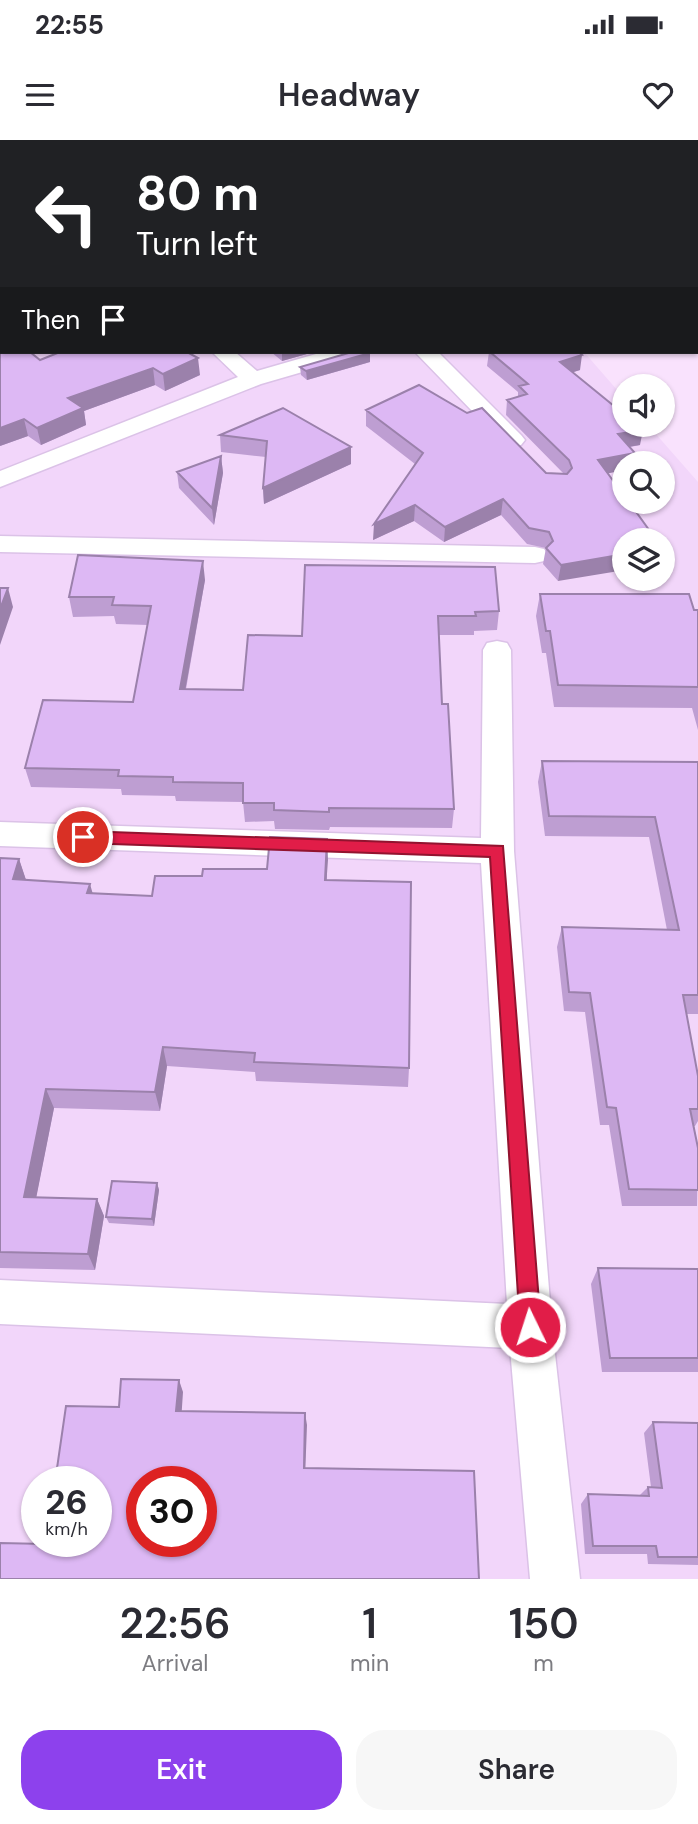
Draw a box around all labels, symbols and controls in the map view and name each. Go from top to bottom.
text: 22:55 [35,8,104,42]
text: Headway [278,74,420,116]
icon: menu [21,76,59,114]
icon: heart [639,76,677,114]
text: 80 m [136,161,259,225]
icon: left [21,168,112,259]
text: Turn left [136,223,258,265]
icon: arrive [94,301,132,339]
text: Then [21,303,80,337]
map controls [612,374,675,591]
button: sound [612,374,675,437]
button: search [612,451,675,514]
button: layers [612,528,675,591]
pin [53,807,113,867]
icon: arrive [64,818,102,856]
position arrow [493,1290,567,1364]
speed limit sign: 30 [126,1466,217,1557]
text: 26 [45,1479,88,1525]
text: km/h [45,1517,88,1541]
text: 22:56 [119,1596,231,1651]
text: 1 [362,1596,377,1651]
text: 150 [509,1596,579,1651]
text: Arrival [141,1648,208,1678]
text: min [350,1648,389,1678]
text: m [533,1648,554,1678]
button: Exit [21,1730,342,1810]
button: Share [356,1730,677,1810]

